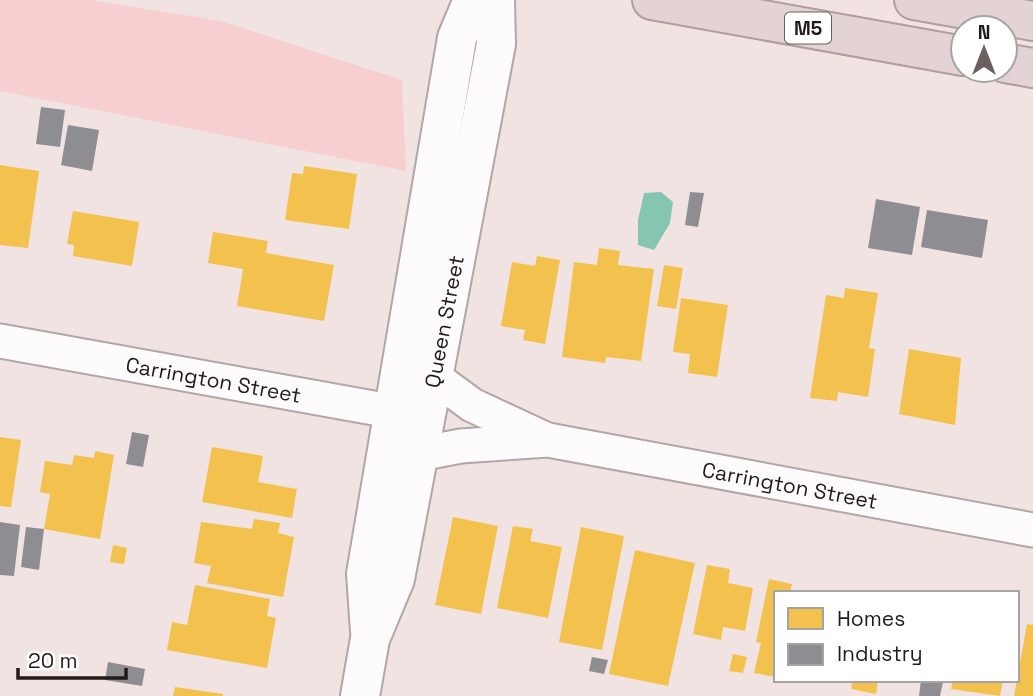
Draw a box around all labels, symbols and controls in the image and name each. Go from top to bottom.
road number: M5 [785,12,831,44]
north arrow [949,14,1019,84]
text: N [978,20,990,45]
street label: Queen Street [418,253,469,390]
street label: Carrington Street [124,350,303,408]
street label: Carrington Street [700,455,880,514]
legend [774,591,1019,682]
text: Homes [837,605,905,632]
scale bar [18,636,126,680]
text: Industry [837,640,923,667]
text: 20 m [28,647,78,674]

